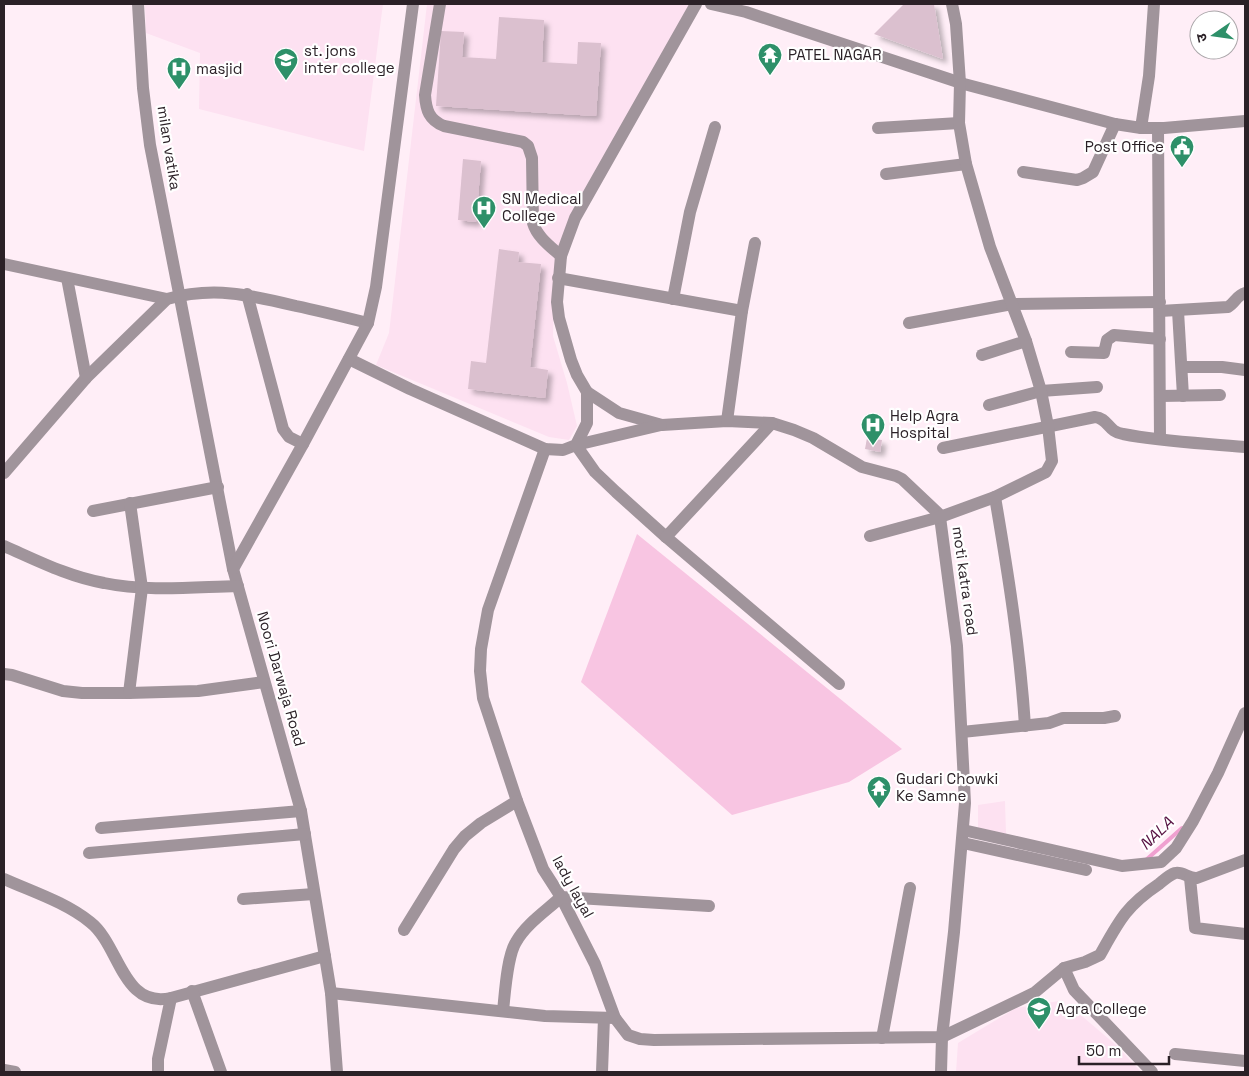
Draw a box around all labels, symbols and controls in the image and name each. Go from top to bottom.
north arrow [1189,10,1239,60]
text: उ [1191,31,1211,44]
place label: st. jons inter college [304,41,395,77]
temple icon: PATEL NAGAR [757,42,783,76]
place label: PATEL NAGAR [788,45,882,64]
school or university icon: st. jons inter college [273,47,299,81]
hospital icon: masjid [166,56,192,90]
place label: masjid [196,59,242,78]
street label: milan vatika [153,104,186,192]
public building icon: Post Office [1169,134,1195,168]
place label: Post Office [1085,137,1164,156]
place label: SN Medical College [502,189,581,225]
hospital icon: SN Medical College [471,195,497,229]
place label: Help Agra Hospital [890,406,959,442]
hospital icon: Help Agra Hospital [860,412,886,446]
street label: moti katra road [948,525,983,637]
street label: Noori Darwaja Road [253,609,310,748]
place label: Gudari Chowki Ke Samne [896,769,998,805]
temple icon: Gudari Chowki Ke Samne [866,775,892,809]
water label: NALA [1135,812,1178,855]
street label: lady layal [549,852,598,921]
school or university icon: Agra College [1026,996,1052,1030]
place label: Agra College [1056,999,1147,1018]
scale bar [1079,1034,1169,1066]
text: 50 m [1086,1041,1121,1060]

